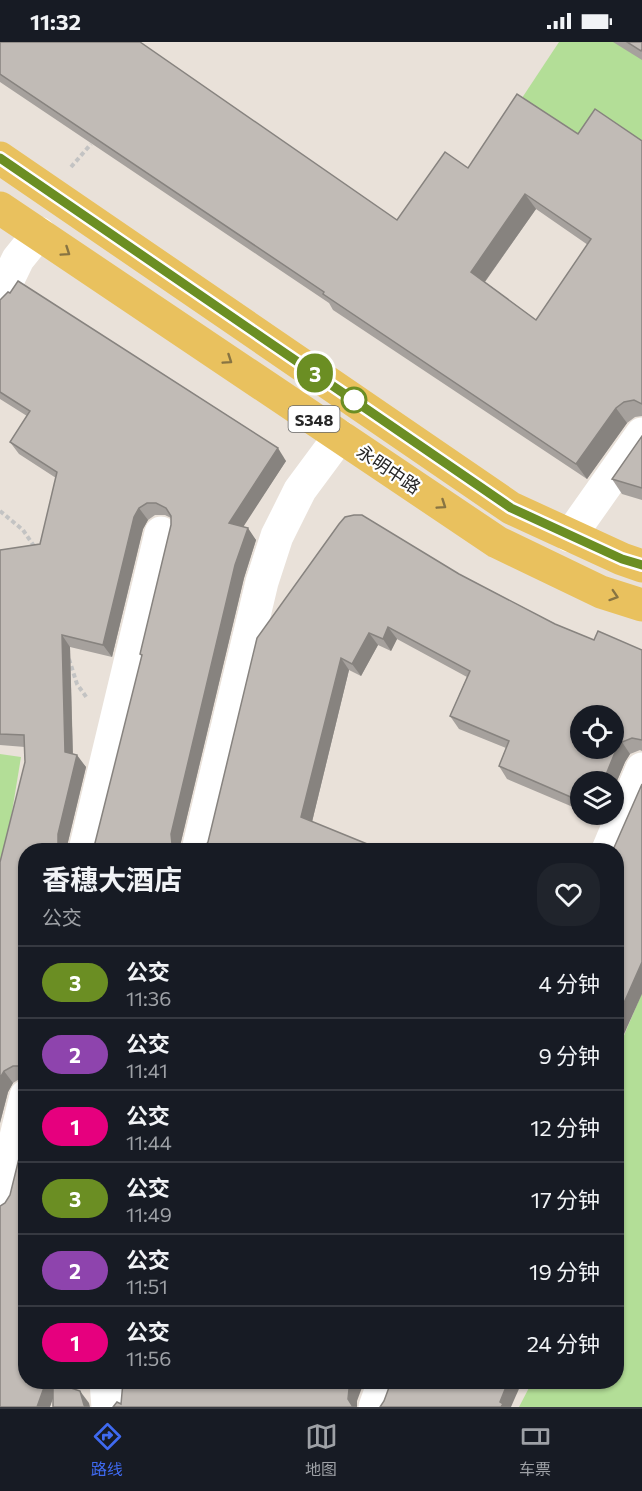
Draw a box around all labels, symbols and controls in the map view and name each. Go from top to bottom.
text: 11:32 [30,8,81,35]
one-way arrow [59,245,70,256]
one-way arrow [222,353,232,365]
line badge: 3 [296,354,334,392]
text: 3 [309,361,321,386]
unlabelled marker [341,387,367,413]
road number: S348 [288,406,340,432]
street label: 永明中路 [353,440,425,498]
one-way arrow [435,498,446,509]
one-way arrow [608,589,619,601]
map controls [570,705,624,825]
button: locate [570,705,624,759]
button: layers [570,771,624,825]
text: 香穗大酒店 [42,862,182,896]
button: heart [537,863,600,926]
text: 公交 [42,905,82,929]
text: 公交 [126,958,170,985]
text: 3 [69,970,81,995]
text: 4 分钟 [539,970,600,997]
text: 11:36 [126,986,171,1010]
text: 公交 [126,1030,170,1057]
text: 2 [69,1042,81,1067]
text: 9 分钟 [538,1042,600,1069]
text: 11:41 [126,1058,168,1082]
text: 公交 [126,1102,170,1129]
text: 1 [70,1114,80,1139]
text: 12 分钟 [530,1114,600,1141]
text: 11:44 [126,1130,172,1154]
text: 公交 [126,1174,170,1201]
text: 3 [69,1186,81,1211]
text: 17 分钟 [531,1186,600,1213]
text: 11:49 [126,1202,172,1226]
text: 公交 [126,1246,170,1273]
text: 2 [69,1258,81,1283]
text: 19 分钟 [529,1258,600,1285]
text: 11:51 [126,1274,168,1298]
text: 公交 [126,1318,170,1345]
text: 1 [70,1330,80,1355]
text: 24 分钟 [527,1330,600,1357]
text: 11:56 [126,1346,171,1370]
tab: 路线 [91,1420,124,1480]
tab: 地图 [305,1420,338,1480]
tab: 车票 [519,1420,552,1480]

